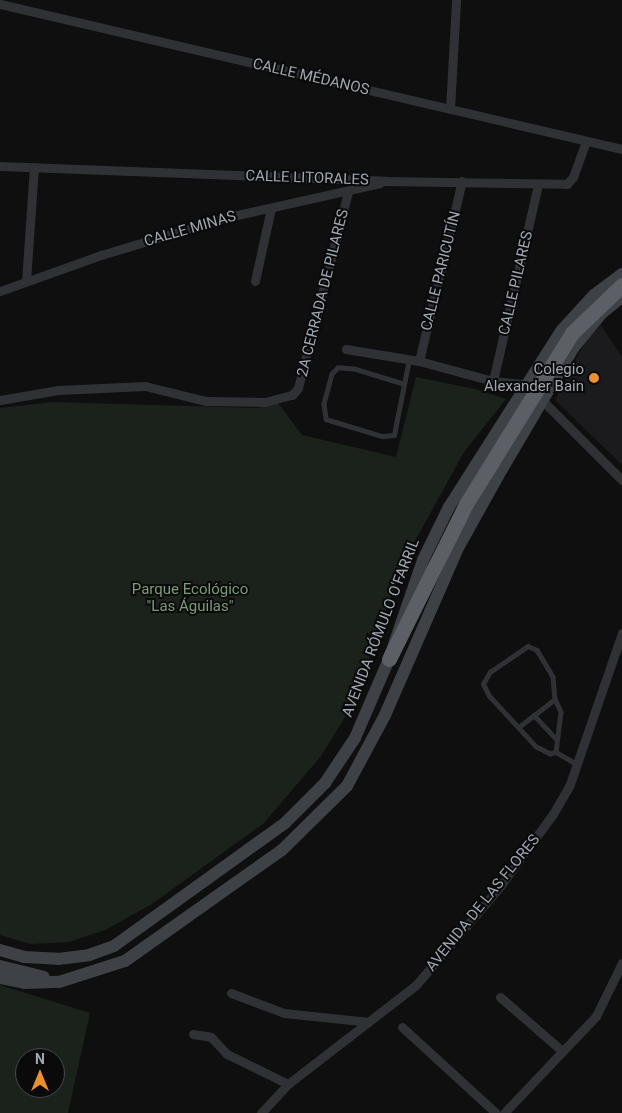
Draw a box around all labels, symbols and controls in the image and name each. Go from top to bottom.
street label: CALLE MÉDANOS [251,55,371,99]
street label: CALLE LITORALES [245,167,369,189]
street label: CALLE MINAS [142,207,238,251]
street label: 2A CERRADA DE PILARES [293,207,353,379]
street label: CALLE PARICUTÍN [417,209,465,333]
street label: CALLE PILARES [495,229,537,337]
place label: Colegio Alexander Bain [484,360,584,395]
marker: Colegio Alexander Bain [588,372,600,384]
street label: AVENIDA RÓMULO O'FARRIL [339,536,423,720]
park label: Parque Ecológico "Las Águilas" [132,580,248,615]
street label: AVENIDA DE LAS FLORES [422,831,544,975]
north arrow [15,1048,65,1098]
text: N [35,1051,45,1067]

